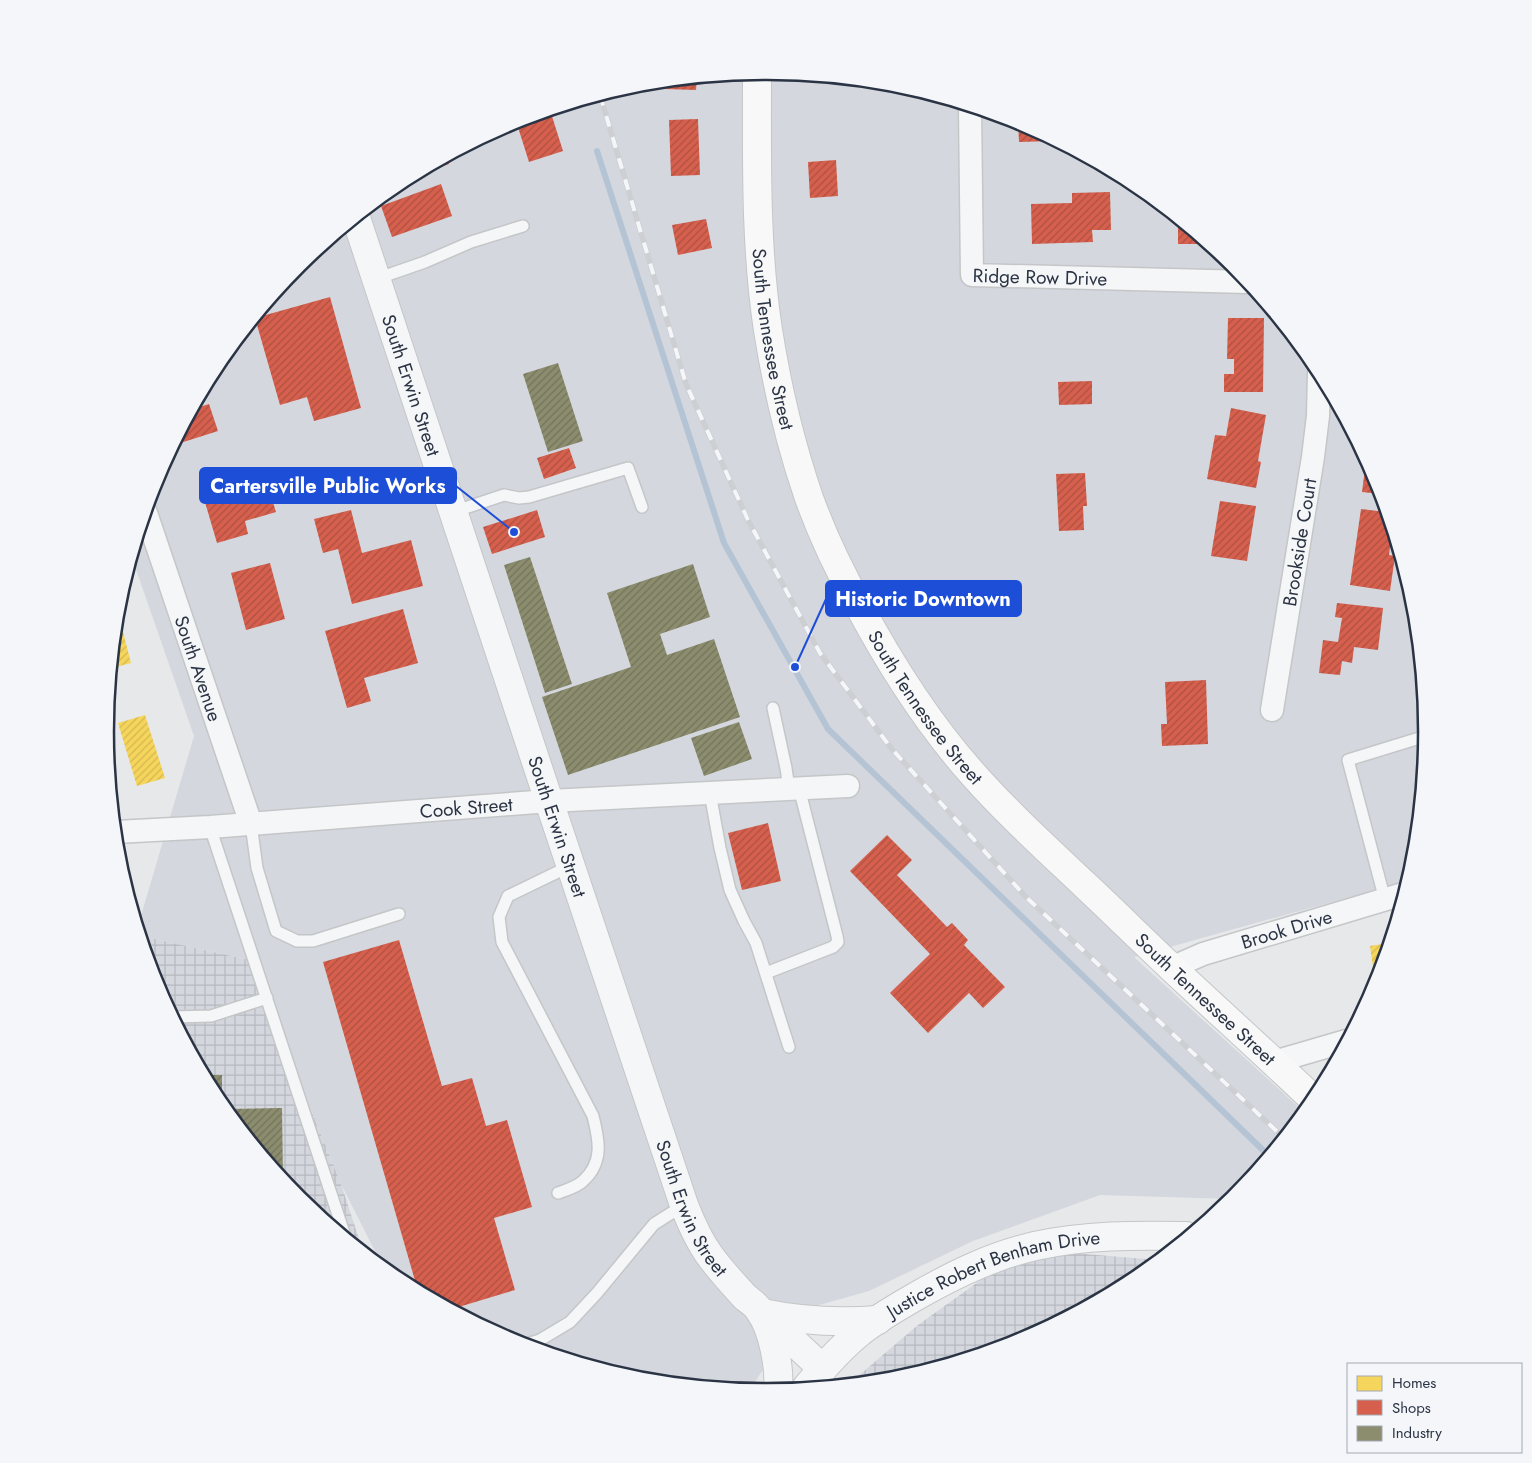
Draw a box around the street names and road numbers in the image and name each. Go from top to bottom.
street label: South Tennessee Street [746,247,802,433]
street label: Ridge Row Drive [972,262,1108,292]
street label: South Erwin Street [375,311,447,460]
street label: Brookside Court [1276,476,1323,608]
street label: South Avenue [168,612,229,725]
street label: South Tennessee Street [862,625,990,791]
street label: South Erwin Street [521,752,594,901]
street label: Cook Street [419,790,514,824]
street label: Brook Drive [1238,902,1335,955]
street label: South Tennessee Street [1129,927,1282,1072]
street label: South Erwin Street [650,1136,735,1283]
street label: Justice Robert Benham Drive [879,1224,1101,1326]

